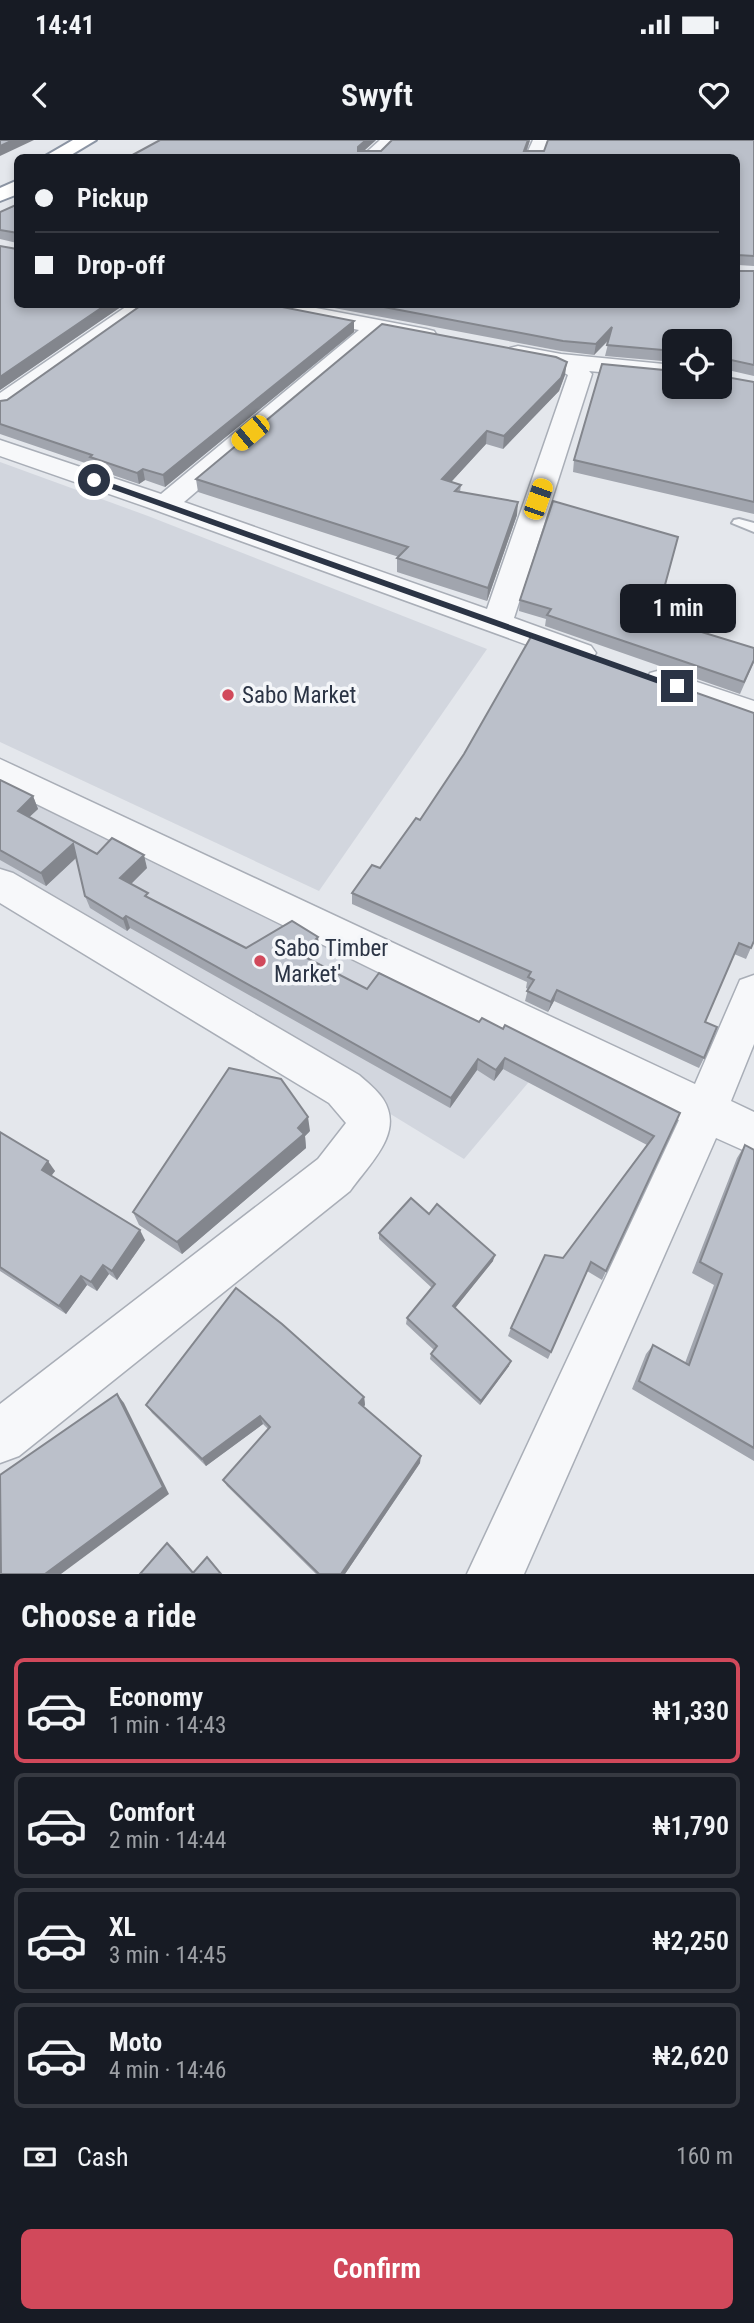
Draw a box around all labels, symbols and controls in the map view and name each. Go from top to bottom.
text: 14:41 [35,10,95,40]
icon: back [21,76,59,114]
text: Swyft [341,76,413,114]
icon: heart [695,76,733,114]
text: Pickup [77,183,148,213]
text: Drop-off [77,250,165,280]
map controls [662,329,732,399]
button: locate [662,329,732,399]
car [228,411,273,455]
route start [78,464,110,496]
car [522,476,555,522]
callout: 1 min [619,584,735,634]
text: 1 min [653,595,703,622]
route end [661,670,693,702]
place label: Sabo Market [242,682,356,709]
marker: Sabo Market [220,687,236,703]
place label: Sabo Timber Market' [274,935,388,988]
marker: Sabo Timber Market' [252,953,268,969]
text: Choose a ride [21,1597,196,1635]
icon: car [25,1679,88,1742]
text: Economy [109,1682,203,1712]
text: ₦1,330 [652,1696,729,1726]
text: 1 min · 14:43 [109,1712,226,1739]
icon: car [25,1794,88,1857]
text: Comfort [109,1797,195,1827]
text: ₦1,790 [652,1811,729,1841]
text: 2 min · 14:44 [109,1827,226,1854]
icon: car [25,1909,88,1972]
text: XL [109,1912,136,1942]
text: ₦2,250 [652,1926,729,1956]
text: 3 min · 14:45 [109,1942,226,1969]
icon: car [25,2024,88,2087]
text: Moto [109,2027,162,2057]
text: ₦2,620 [652,2041,729,2071]
text: 4 min · 14:46 [109,2057,226,2084]
icon: cash [21,2138,59,2176]
text: Cash [77,2142,129,2172]
text: 160 m [676,2143,733,2170]
button: Confirm [21,2229,733,2309]

